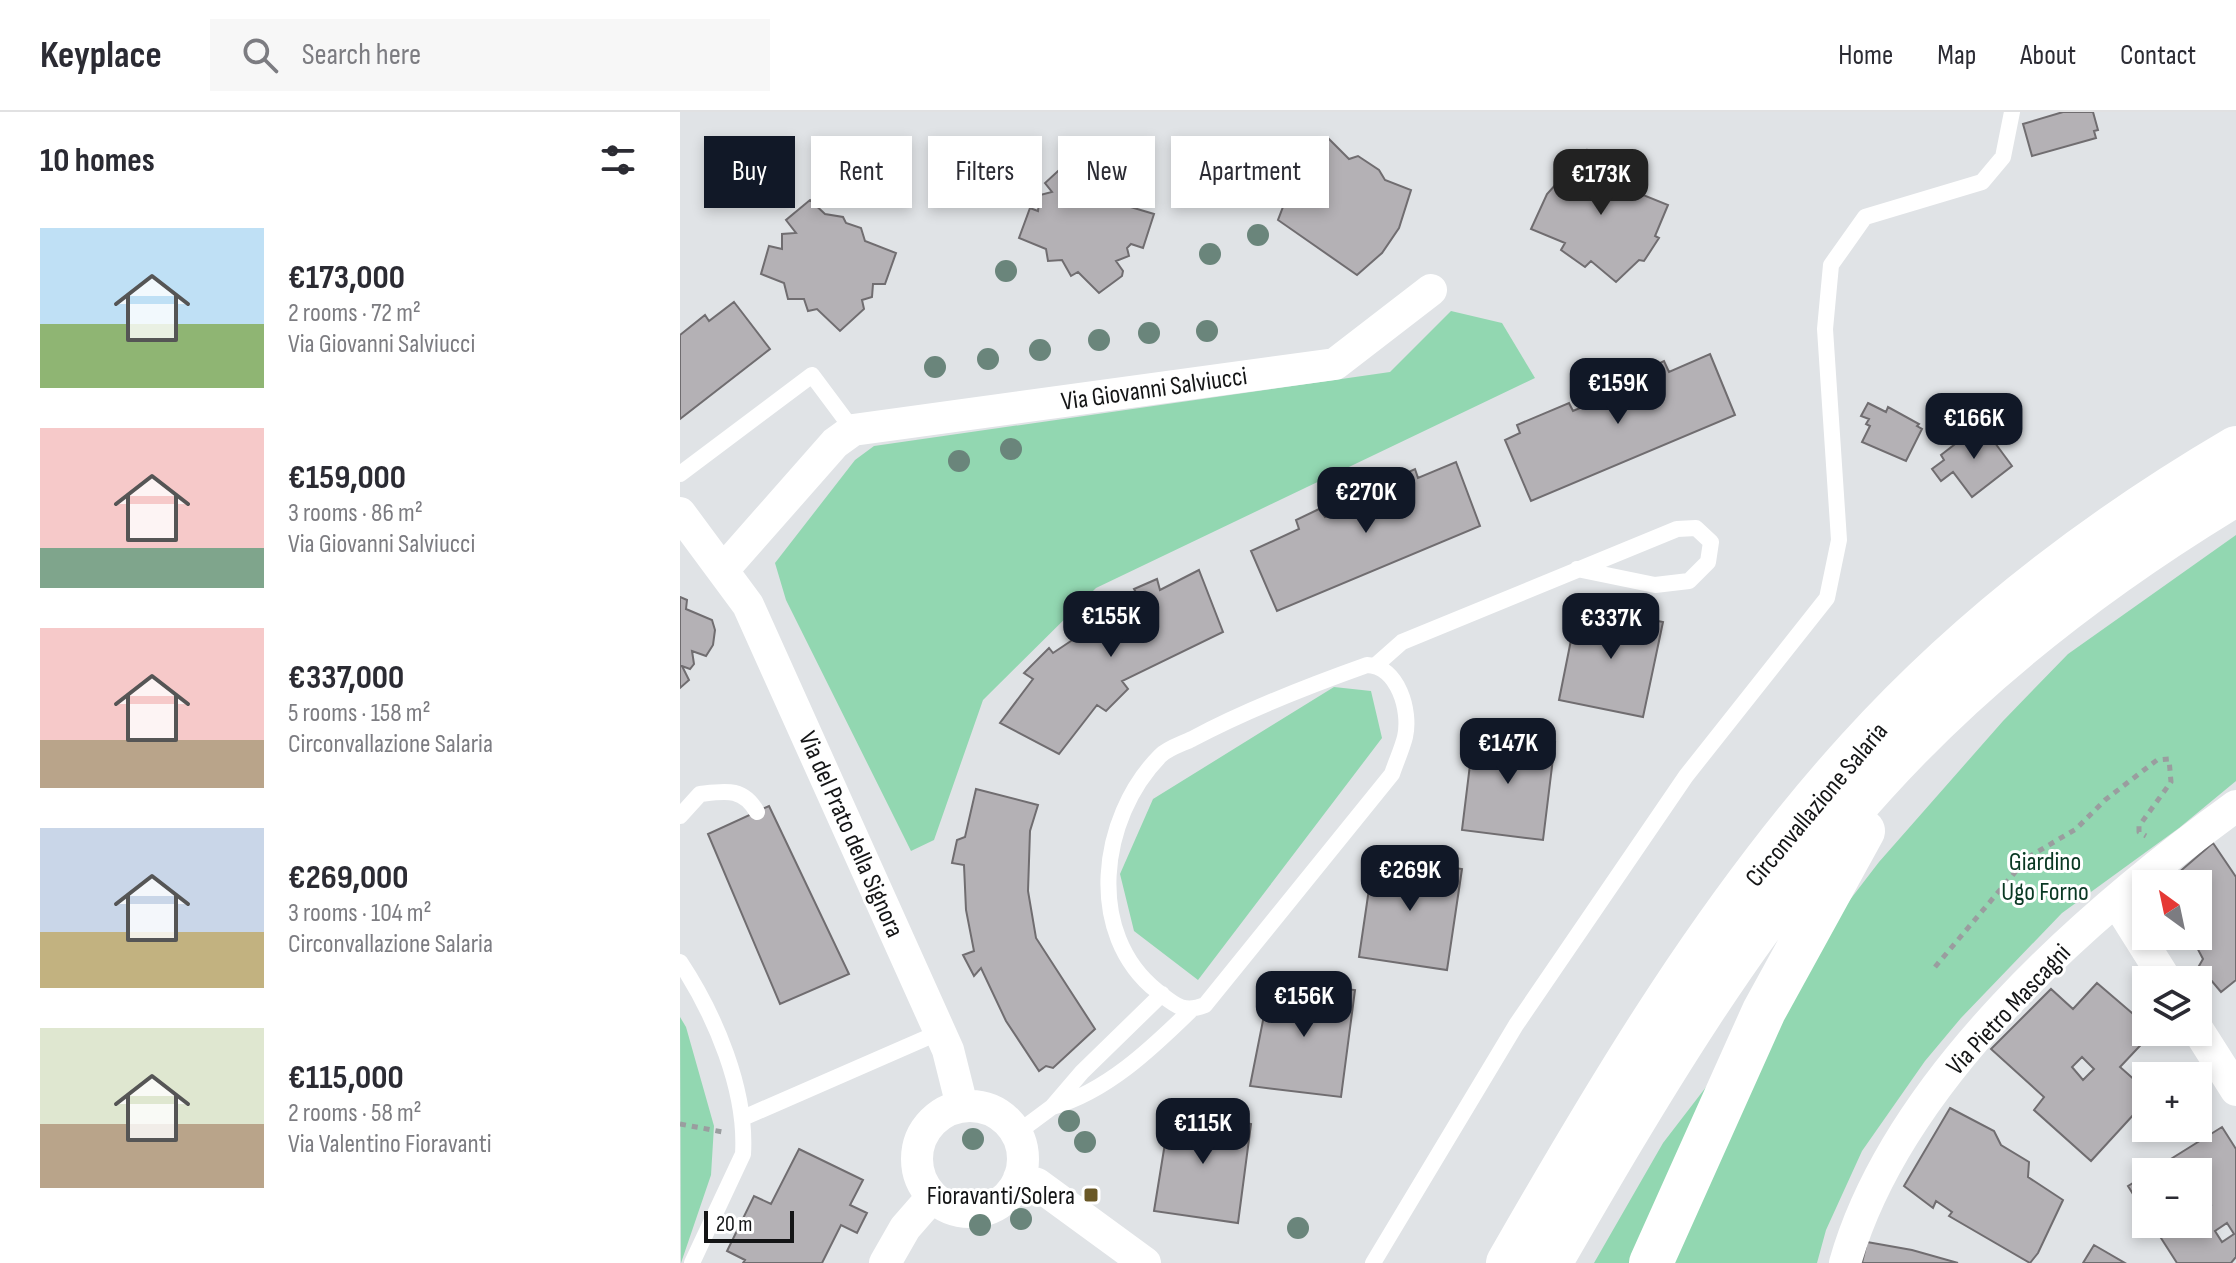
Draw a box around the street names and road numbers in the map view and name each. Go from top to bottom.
street label: Via Giovanni Salviucci [1059,361,1249,418]
street label: Circonvallazione Salaria [1739,716,1895,893]
street label: Via del Prato della Signora [791,727,910,942]
street label: Via Pietro Mascagni [1940,938,2078,1082]

